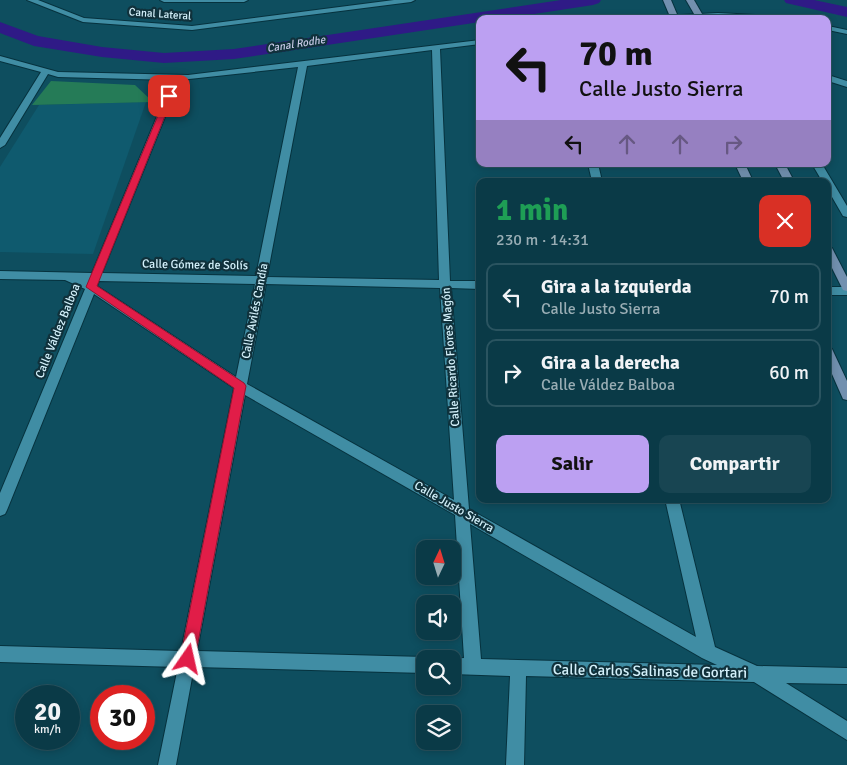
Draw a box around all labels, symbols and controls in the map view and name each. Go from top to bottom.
street label: Canal Lateral [128,5,192,23]
text: 70 m [579,32,653,75]
water label: Canal Rodhe [266,33,327,55]
icon: left [496,35,561,100]
pin [148,75,190,117]
text: Calle Justo Sierra [579,75,743,102]
icon: arrive [155,82,183,110]
icon: left [560,130,588,158]
icon: ahead [613,130,641,158]
icon: ahead [666,130,694,158]
icon: right [719,130,747,158]
text: 1 min [496,192,568,229]
button: close [759,195,811,247]
text: 230 m · 14:31 [496,230,589,250]
street label: Calle Gómez de Solís [142,257,248,273]
street label: Calle Avilés Candía [238,262,272,360]
text: Gira a la izquierda [541,275,691,299]
street label: Calle Váldez Balboa [32,282,84,380]
icon: left [498,283,526,311]
text: 70 m [769,285,809,309]
street label: Calle Ricardo Flores Magón [439,287,463,427]
text: Calle Justo Sierra [541,299,660,319]
text: Gira a la derecha [541,351,680,375]
icon: right [498,359,526,387]
text: 60 m [769,361,809,385]
text: Calle Váldez Balboa [541,375,675,395]
button: Salir [496,435,649,493]
button: Compartir [659,435,811,493]
street label: Calle Justo Sierra [411,478,497,536]
north arrow [416,540,461,585]
map controls [416,540,461,750]
button: sound [416,595,461,640]
position arrow [161,632,213,684]
button: search [416,650,461,695]
street label: Calle Carlos Salinas de Gortari [553,660,747,682]
speed limit sign: 30 [90,685,155,750]
text: 20 [34,696,61,727]
button: layers [416,705,461,750]
text: km/h [34,722,61,737]

